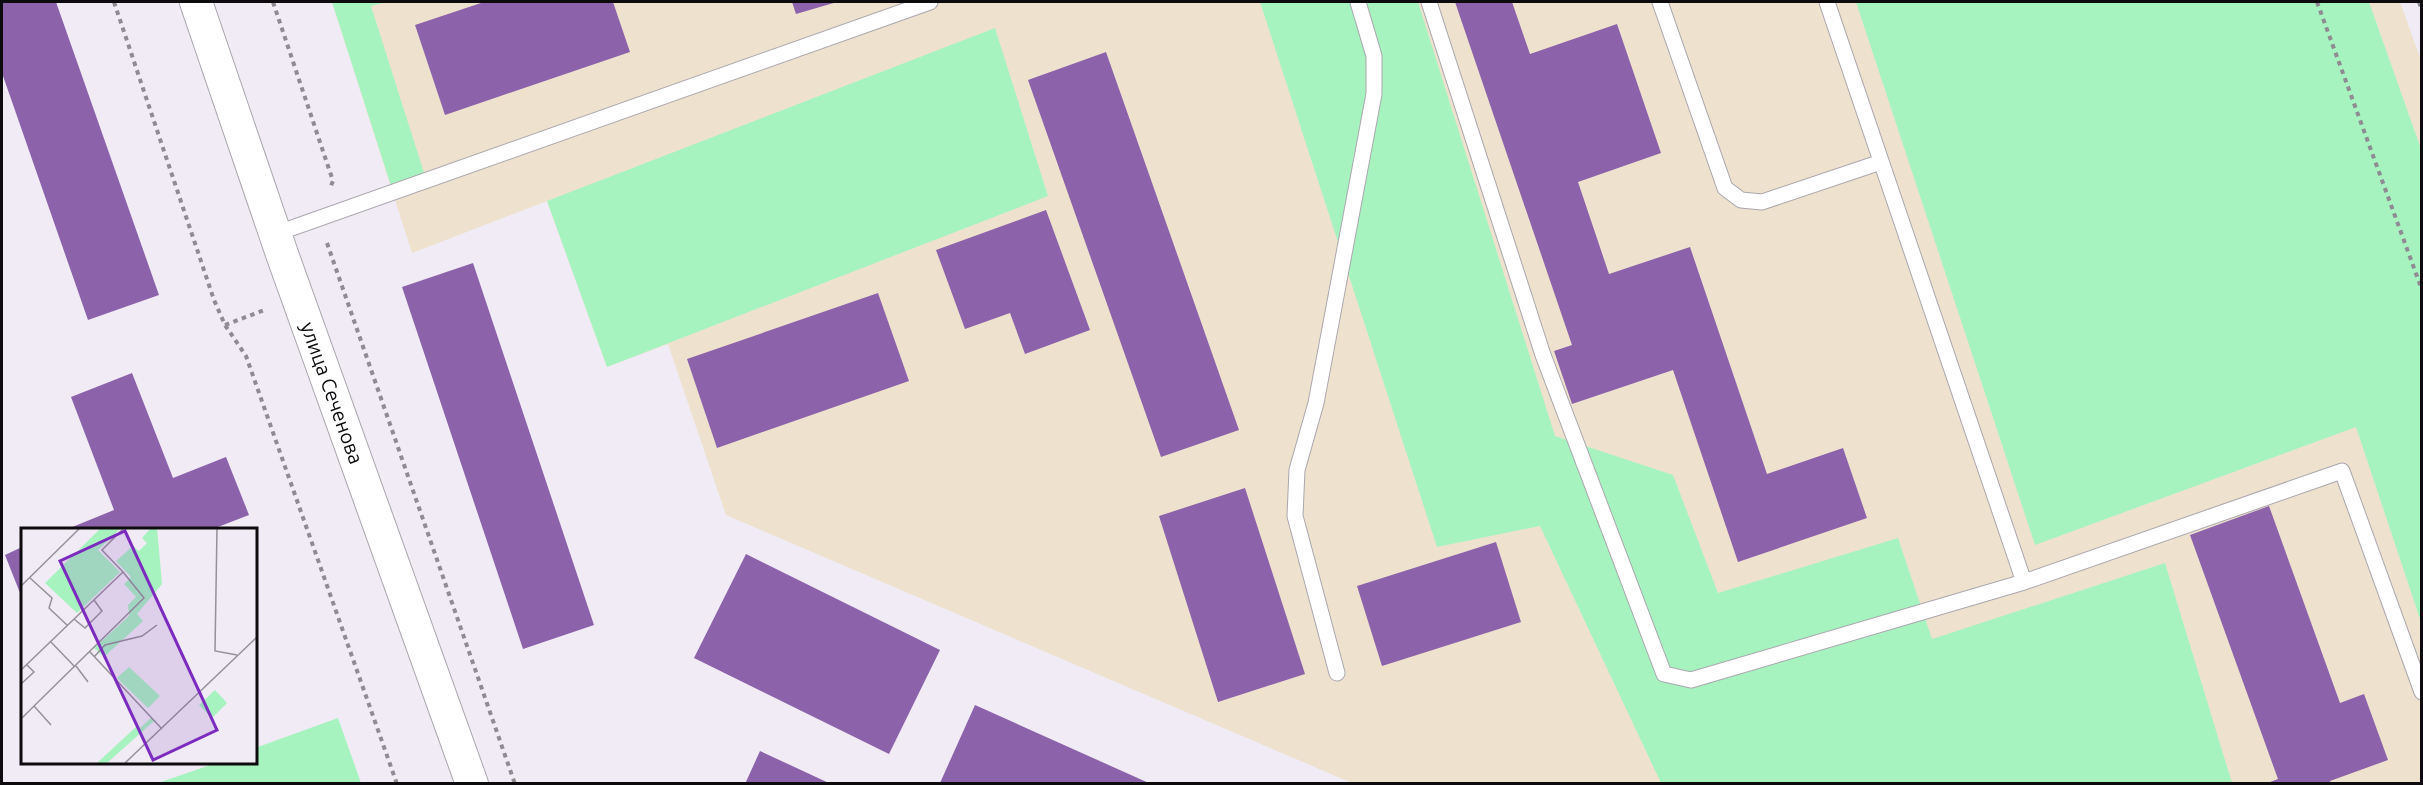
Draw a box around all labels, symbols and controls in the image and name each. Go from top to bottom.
street label: улица Сеченова [296,319,368,467]
inset map [21,528,256,764]

